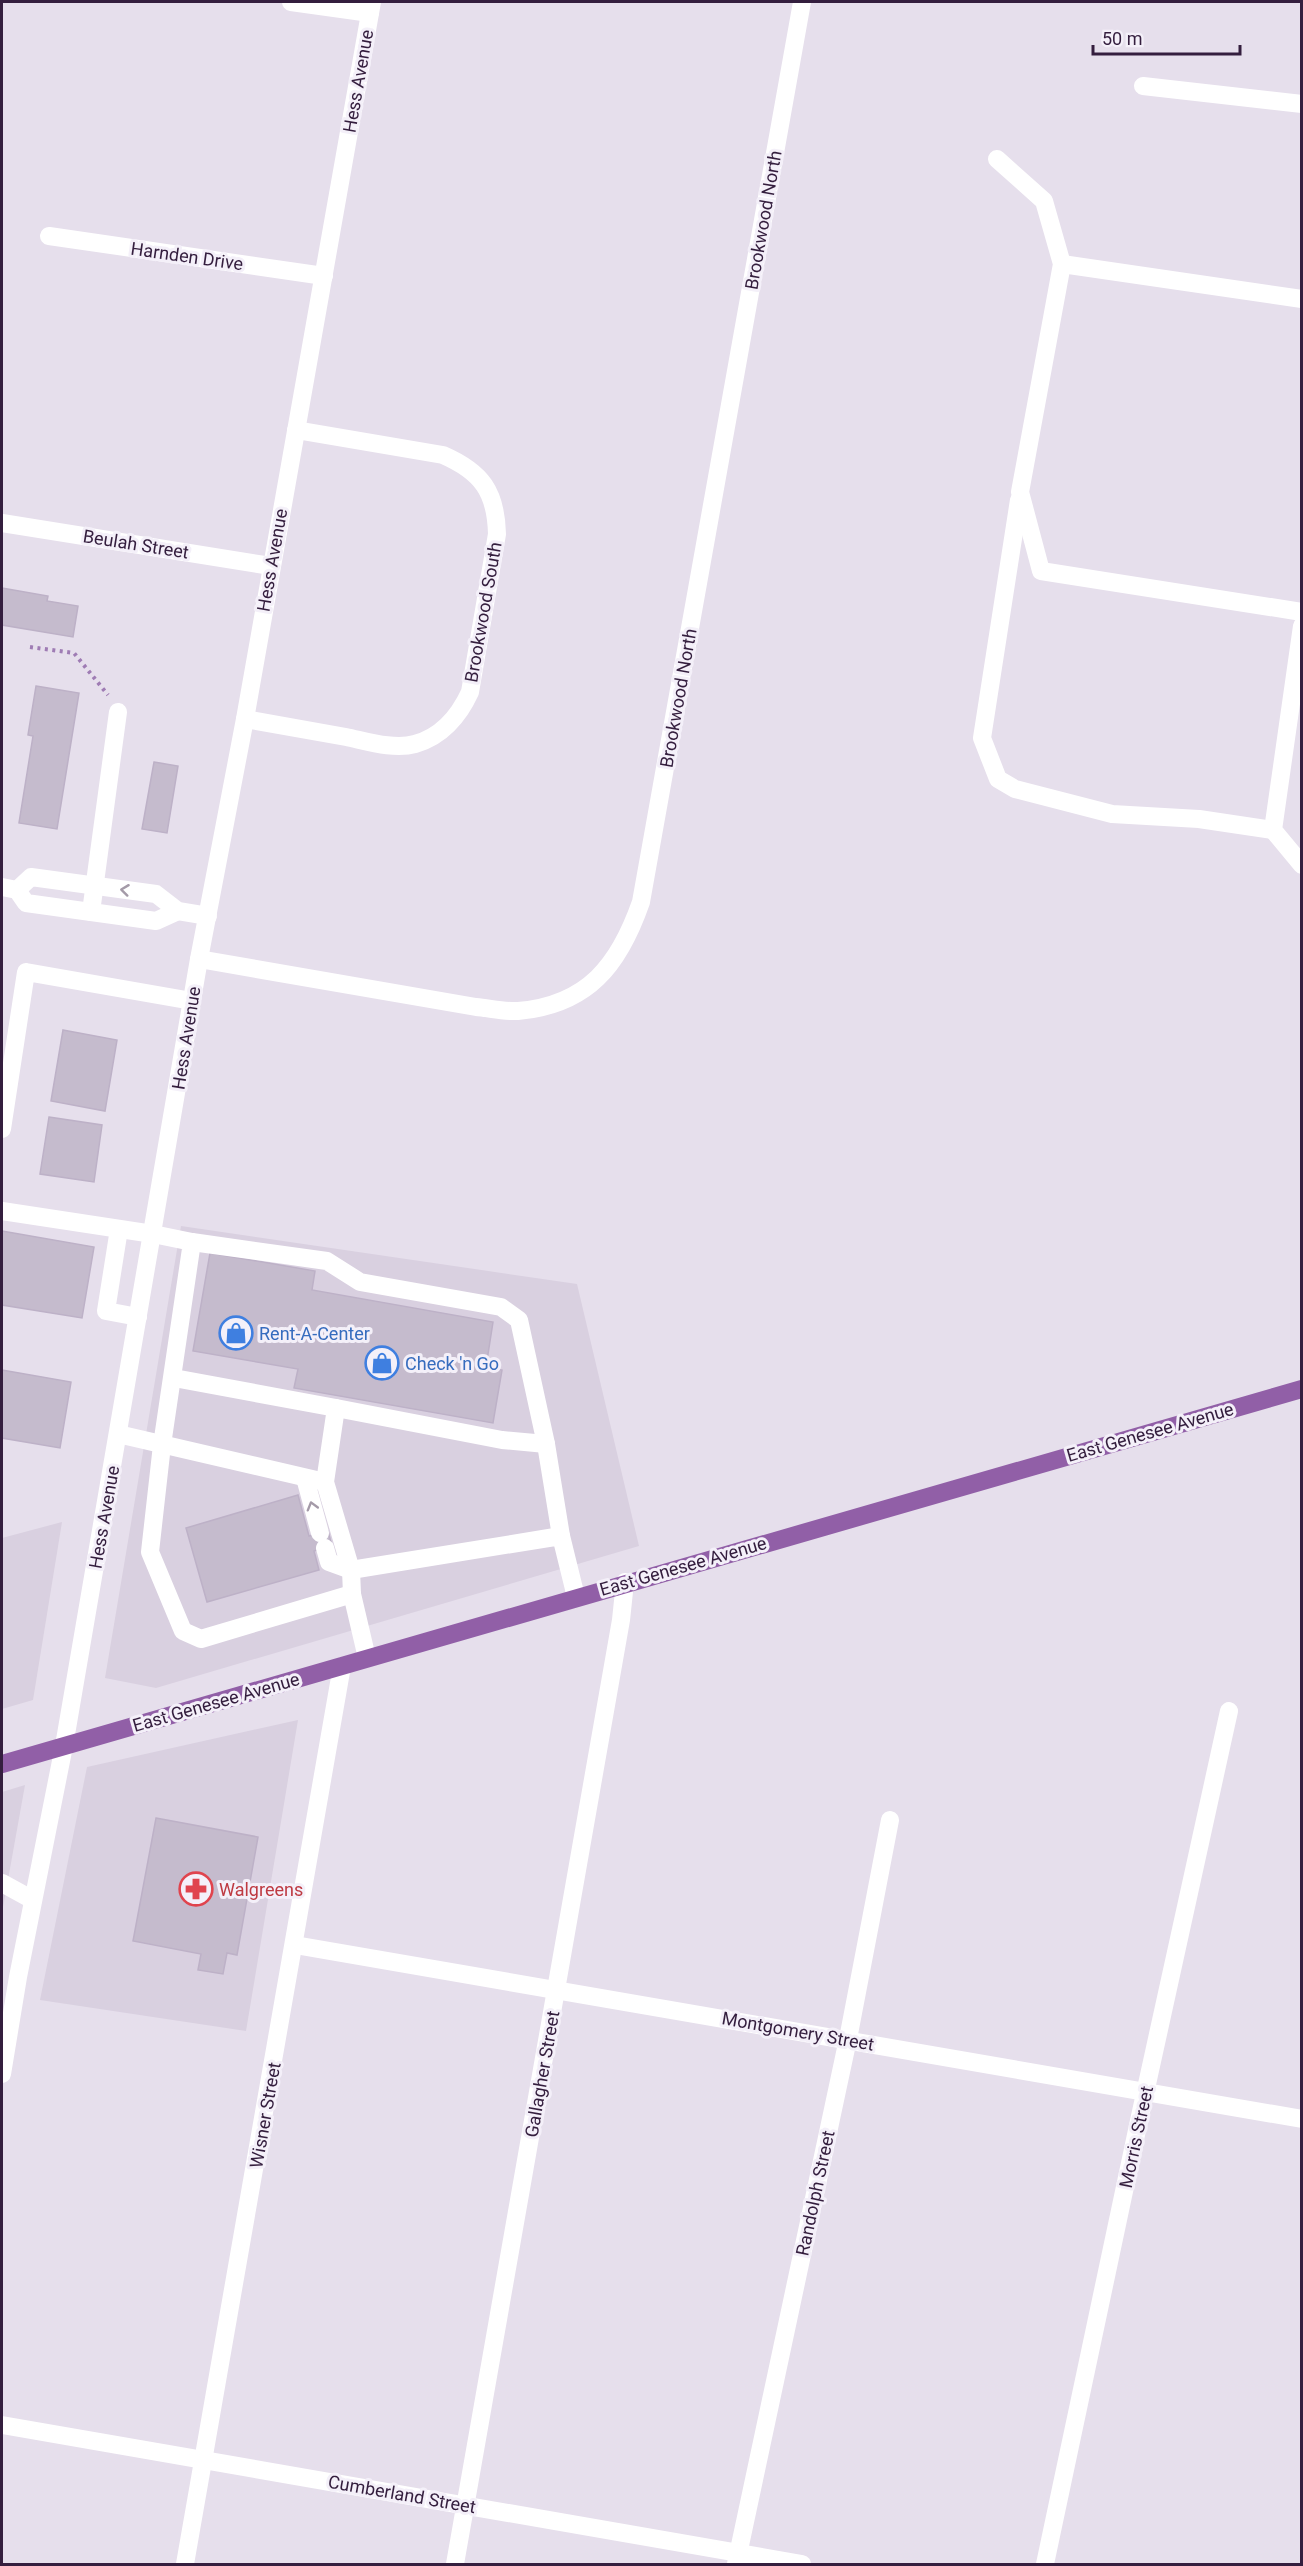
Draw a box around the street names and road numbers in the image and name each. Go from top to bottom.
street label: Hess Avenue [339,28,377,134]
street label: Brookwood North [740,149,786,291]
street label: Harnden Drive [129,238,245,274]
street label: Hess Avenue [253,507,291,613]
street label: Beulah Street [82,525,190,563]
street label: Brookwood South [460,540,506,684]
street label: Brookwood North [655,627,701,769]
street label: Hess Avenue [167,985,205,1091]
street label: East Genesee Avenue [1064,1398,1236,1466]
street label: Hess Avenue [85,1464,123,1570]
street label: East Genesee Avenue [597,1532,769,1600]
street label: East Genesee Avenue [130,1668,302,1736]
street label: Montgomery Street [720,2007,876,2055]
street label: Gallagher Street [521,2009,563,2139]
street label: Wisner Street [245,2060,285,2170]
street label: Morris Street [1115,2084,1157,2190]
street label: Randolph Street [791,2128,839,2258]
street label: Cumberland Street [327,2471,477,2517]

